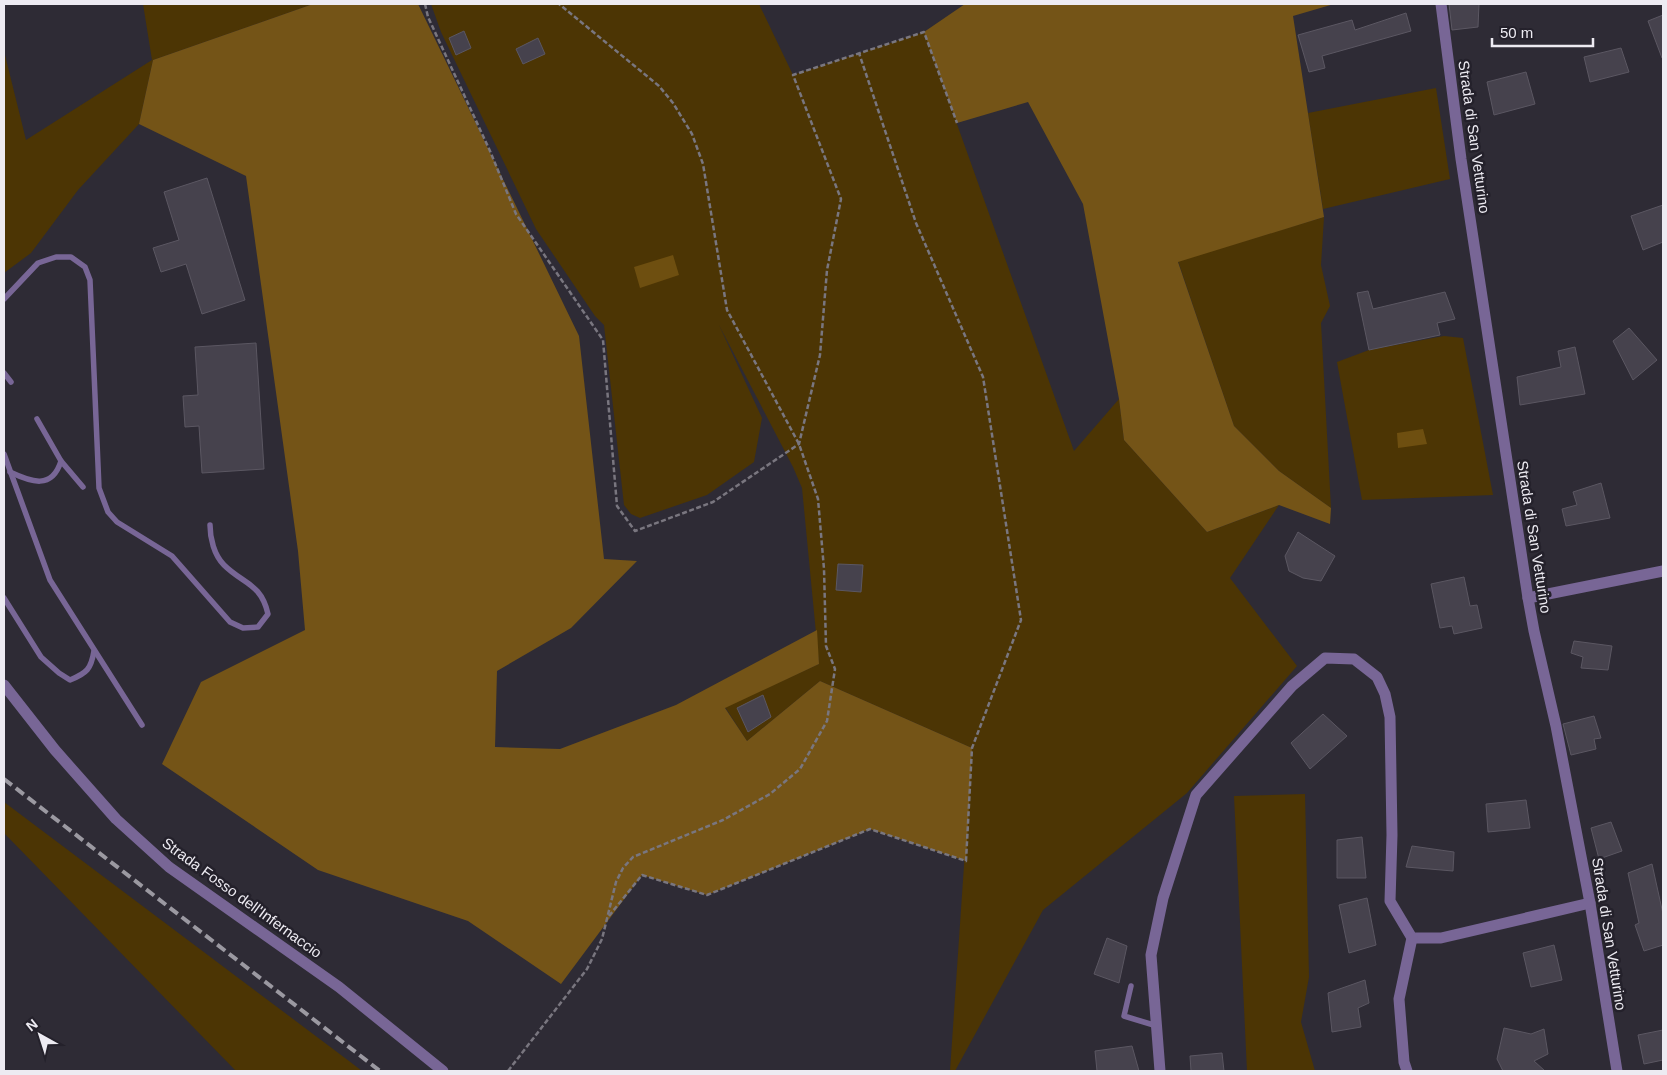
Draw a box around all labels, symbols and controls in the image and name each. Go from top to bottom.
scale bar [1492,15,1593,47]
text: 50 m [1500,24,1533,41]
street label: Strada di San Vetturino [1455,59,1494,215]
street label: Strada di San Vetturino [1514,459,1555,614]
street label: Strada Fosso dell'Infernaccio [159,834,325,961]
street label: Strada di San Vetturino [1589,856,1630,1011]
north arrow [15,1010,65,1060]
text: N [23,1015,41,1034]

